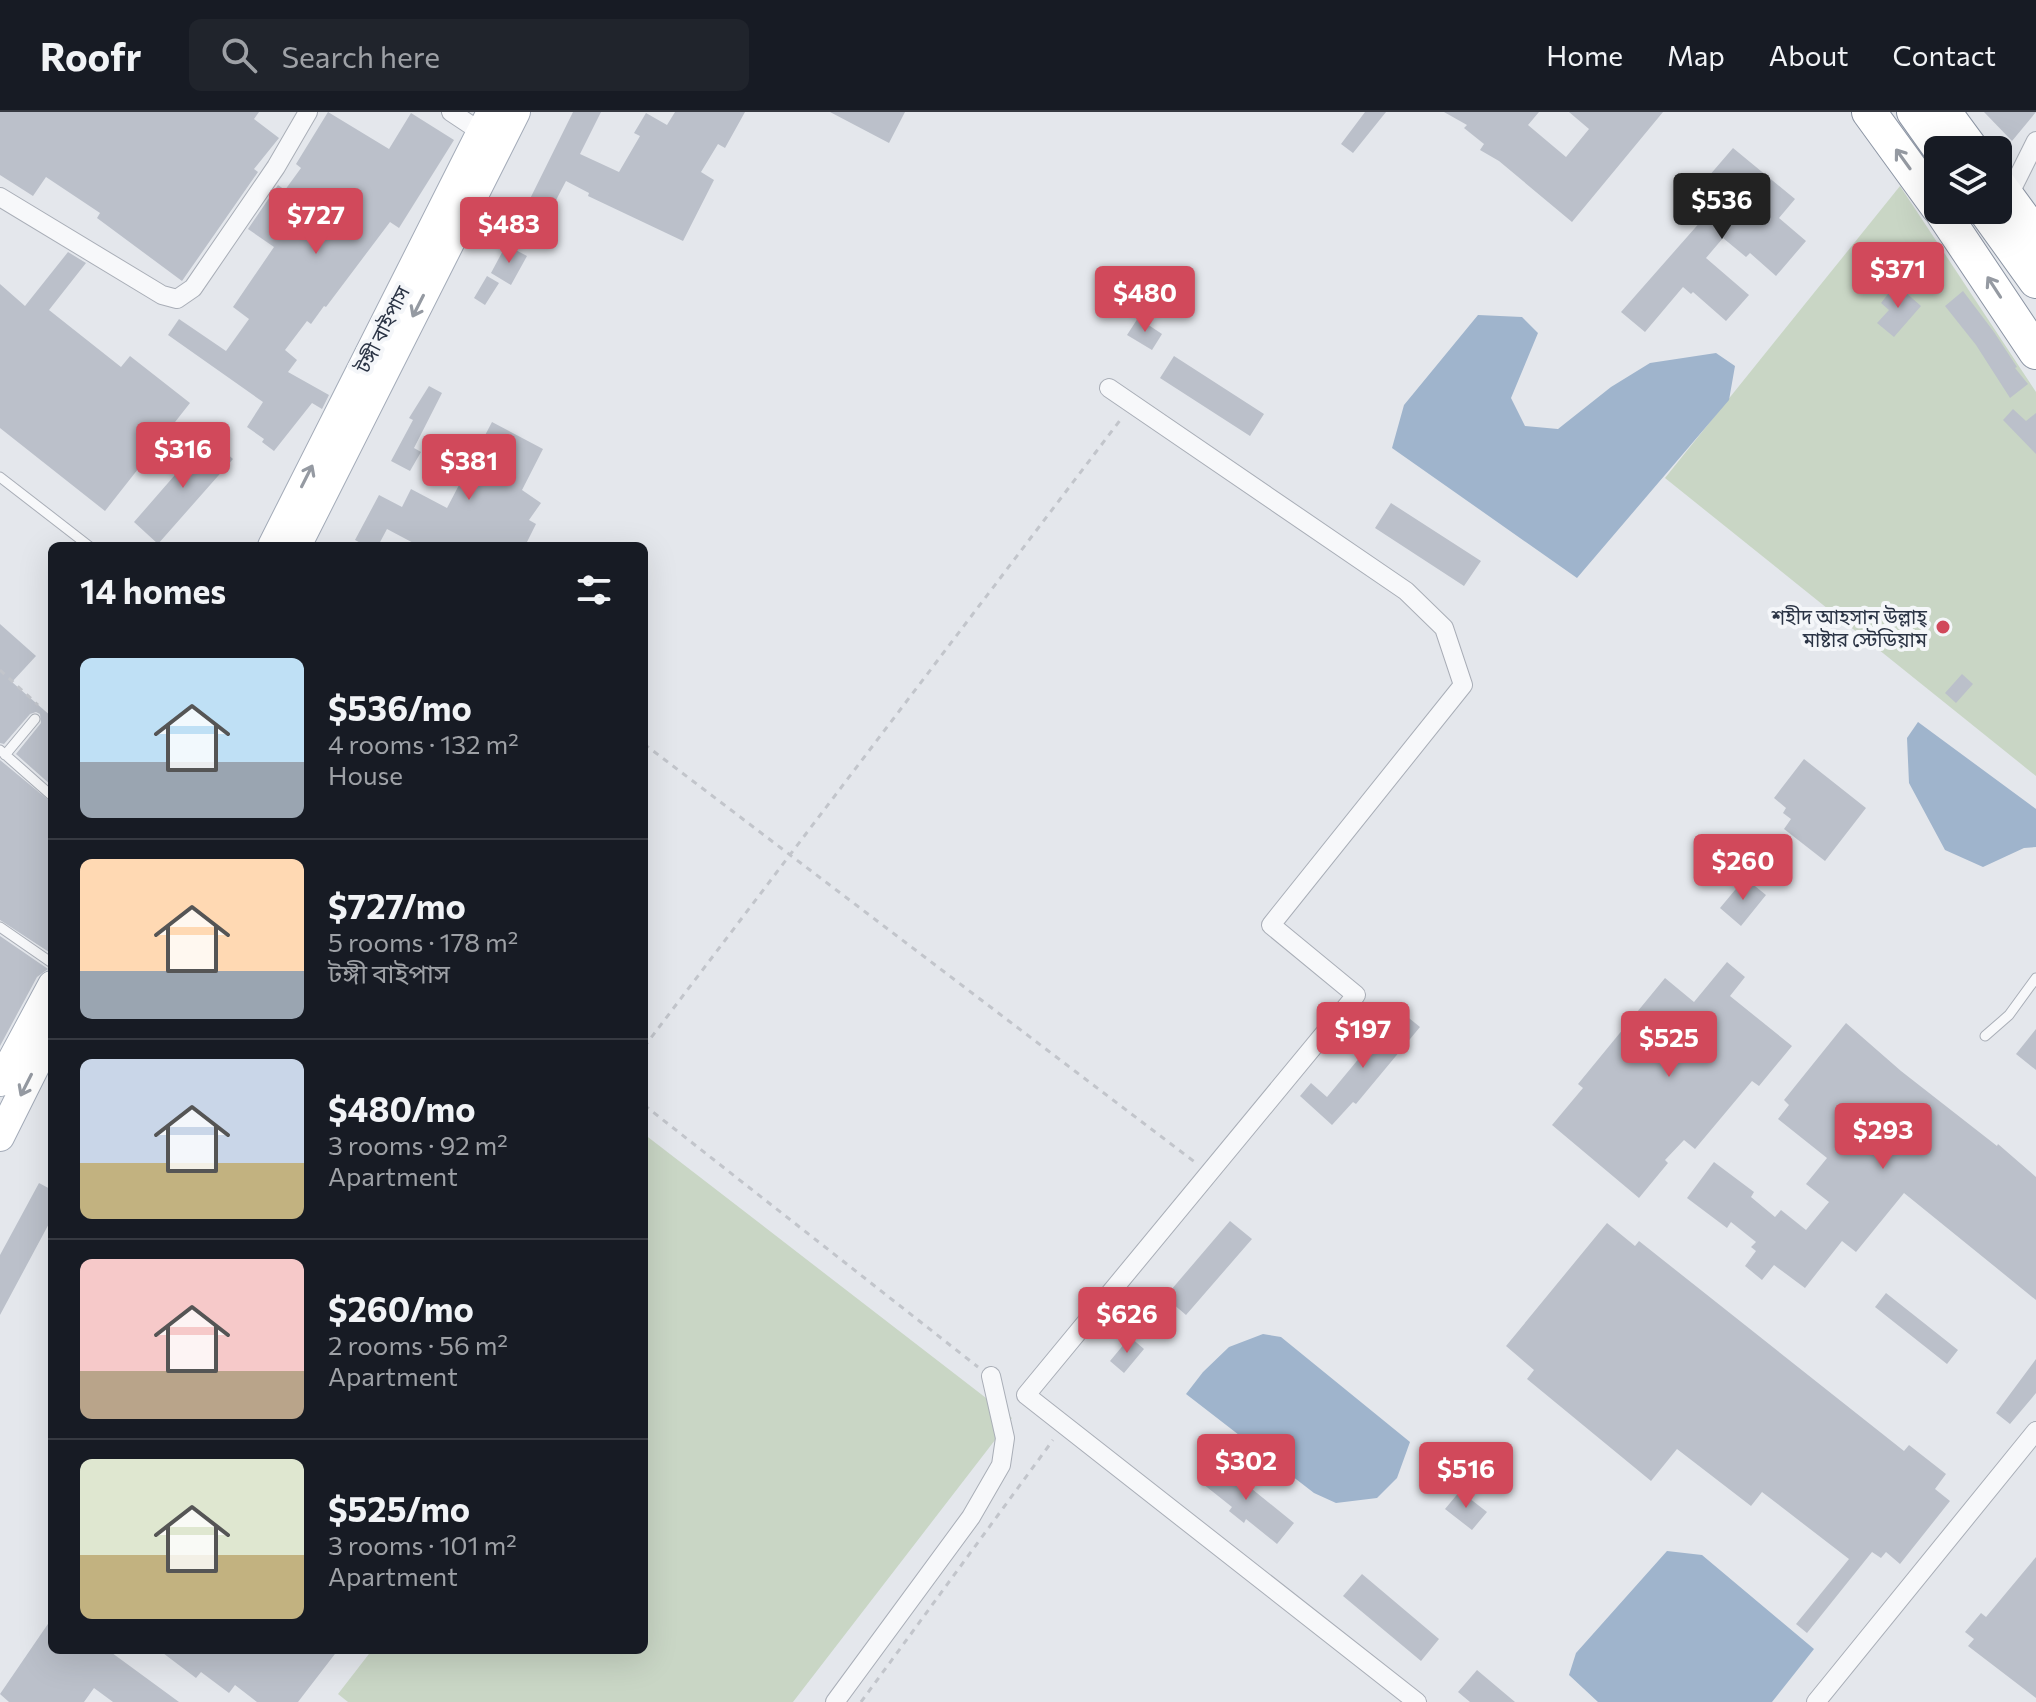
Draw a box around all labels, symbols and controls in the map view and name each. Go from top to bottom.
search box [189,19,749,91]
text: Roofr [40,32,141,79]
icon: search [217,33,261,77]
text: Search here [281,37,440,74]
text: Home [1546,38,1623,72]
text: Map [1667,38,1725,72]
text: About [1769,38,1849,72]
text: Contact [1893,38,1996,72]
map controls [1924,136,2012,224]
button: layers [1924,136,2012,224]
one-way arrow [1895,149,1912,171]
pin: $536 [1675,173,1769,241]
text: $536 [1691,183,1753,214]
pin: $727 [269,188,363,256]
pin: $483 [462,197,556,265]
text: $727 [287,198,345,229]
text: $483 [478,207,540,238]
pin: $371 [1851,242,1945,310]
text: $371 [1870,252,1926,283]
pin: $480 [1098,266,1192,334]
text: $480 [1113,276,1177,307]
one-way arrow [1985,276,2001,299]
street label: টঙ্গী বাইপাস [350,281,414,377]
one-way arrow [410,294,425,318]
pin: $316 [136,422,230,490]
text: $316 [154,432,212,463]
pin: $381 [422,434,516,502]
text: $381 [440,444,498,475]
one-way arrow [300,465,315,489]
icon: filters [572,568,616,612]
text: 14 homes [80,569,226,611]
place label: শহীদ আহসান উল্লাহ্‌ মাষ্টার স্টেডিয়াম [1770,604,1928,651]
marker: শহীদ আহসান উল্লাহ্‌ মাষ্টার স্টেডিয়াম [1934,618,1952,636]
text: $536/mo [328,686,472,728]
icon: home [144,690,240,786]
text: 4 rooms · 132 m² [328,728,519,759]
text: House [328,759,403,790]
pin: $260 [1696,834,1790,902]
text: $260 [1712,844,1774,875]
text: $727/mo [328,884,466,926]
icon: home [144,891,240,987]
text: 5 rooms · 178 m² [328,926,518,957]
text: টঙ্গী বাইপাস [328,957,450,988]
pin: $197 [1316,1002,1410,1070]
pin: $525 [1622,1011,1716,1079]
text: $197 [1335,1012,1391,1043]
text: $525 [1639,1021,1699,1052]
one-way arrow [18,1073,33,1097]
text: $480/mo [328,1087,476,1129]
icon: home [144,1091,240,1187]
pin: $293 [1836,1103,1930,1171]
text: $293 [1853,1113,1913,1144]
text: 3 rooms · 92 m² [328,1129,508,1160]
text: Apartment [328,1160,458,1191]
text: $260/mo [328,1287,474,1329]
pin: $626 [1080,1287,1174,1355]
icon: home [144,1291,240,1387]
text: $626 [1096,1297,1158,1328]
text: 2 rooms · 56 m² [328,1329,508,1360]
text: Apartment [328,1360,458,1391]
pin: $302 [1199,1434,1293,1502]
pin: $516 [1419,1442,1513,1510]
text: $302 [1215,1444,1277,1475]
text: $516 [1437,1452,1495,1483]
text: $525/mo [328,1487,470,1529]
icon: home [144,1491,240,1587]
text: 3 rooms · 101 m² [328,1529,517,1560]
text: Apartment [328,1560,458,1591]

